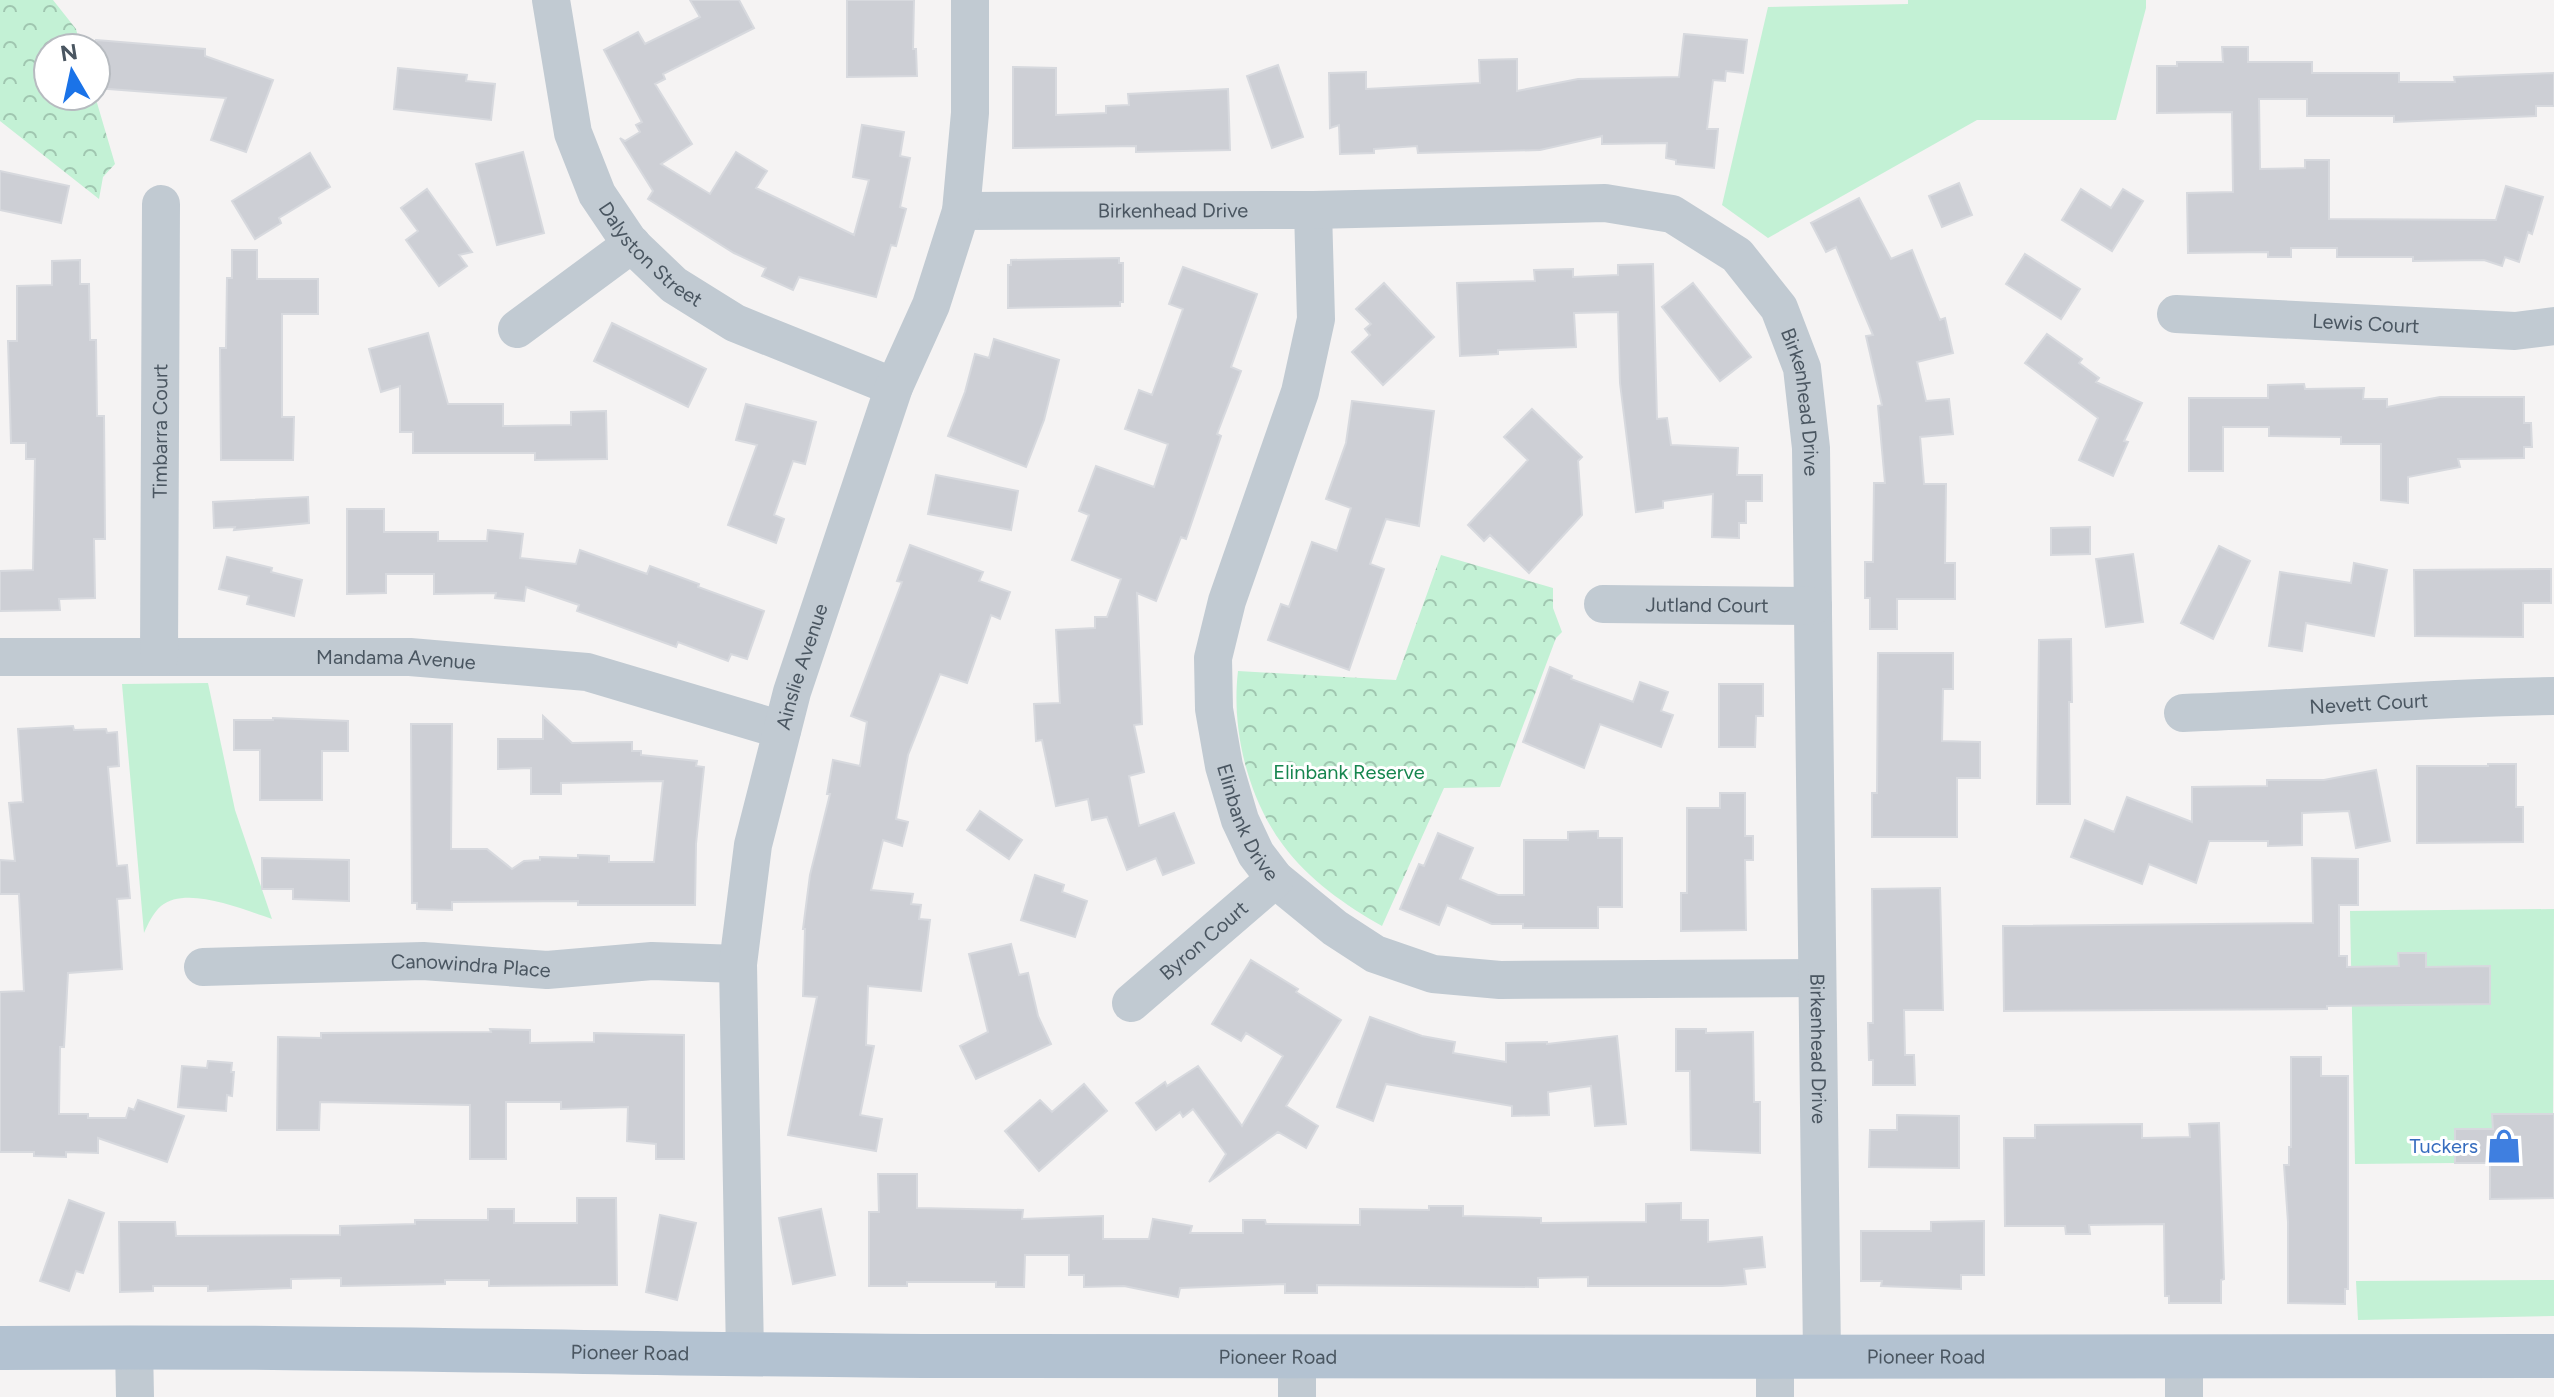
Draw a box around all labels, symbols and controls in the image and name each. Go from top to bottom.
north arrow [32,32,112,112]
text: N [58,38,79,67]
street label: Dalyston Street [594,197,707,312]
street label: Birkenhead Drive [1098,198,1248,223]
street label: Lewis Court [2312,309,2420,338]
street label: Birkenhead Drive [1776,325,1823,476]
street label: Timbarra Court [148,364,172,498]
street label: Jutland Court [1645,592,1769,618]
street label: Ainslie Avenue [771,600,833,732]
street label: Mandama Avenue [316,645,477,675]
street label: Nevett Court [2309,688,2429,719]
park label: Elinbank Reserve [1273,760,1425,784]
street label: Elinbank Drive [1212,761,1284,886]
street label: Byron Court [1155,896,1253,985]
street label: Canowindra Place [390,949,552,982]
street label: Birkenhead Drive [1805,973,1831,1124]
shop icon: Tuckers [2485,1127,2523,1165]
place label: Tuckers [2409,1134,2478,1158]
street label: Pioneer Road [570,1340,689,1365]
street label: Pioneer Road [1867,1344,1985,1369]
street label: Pioneer Road [1219,1345,1337,1369]

